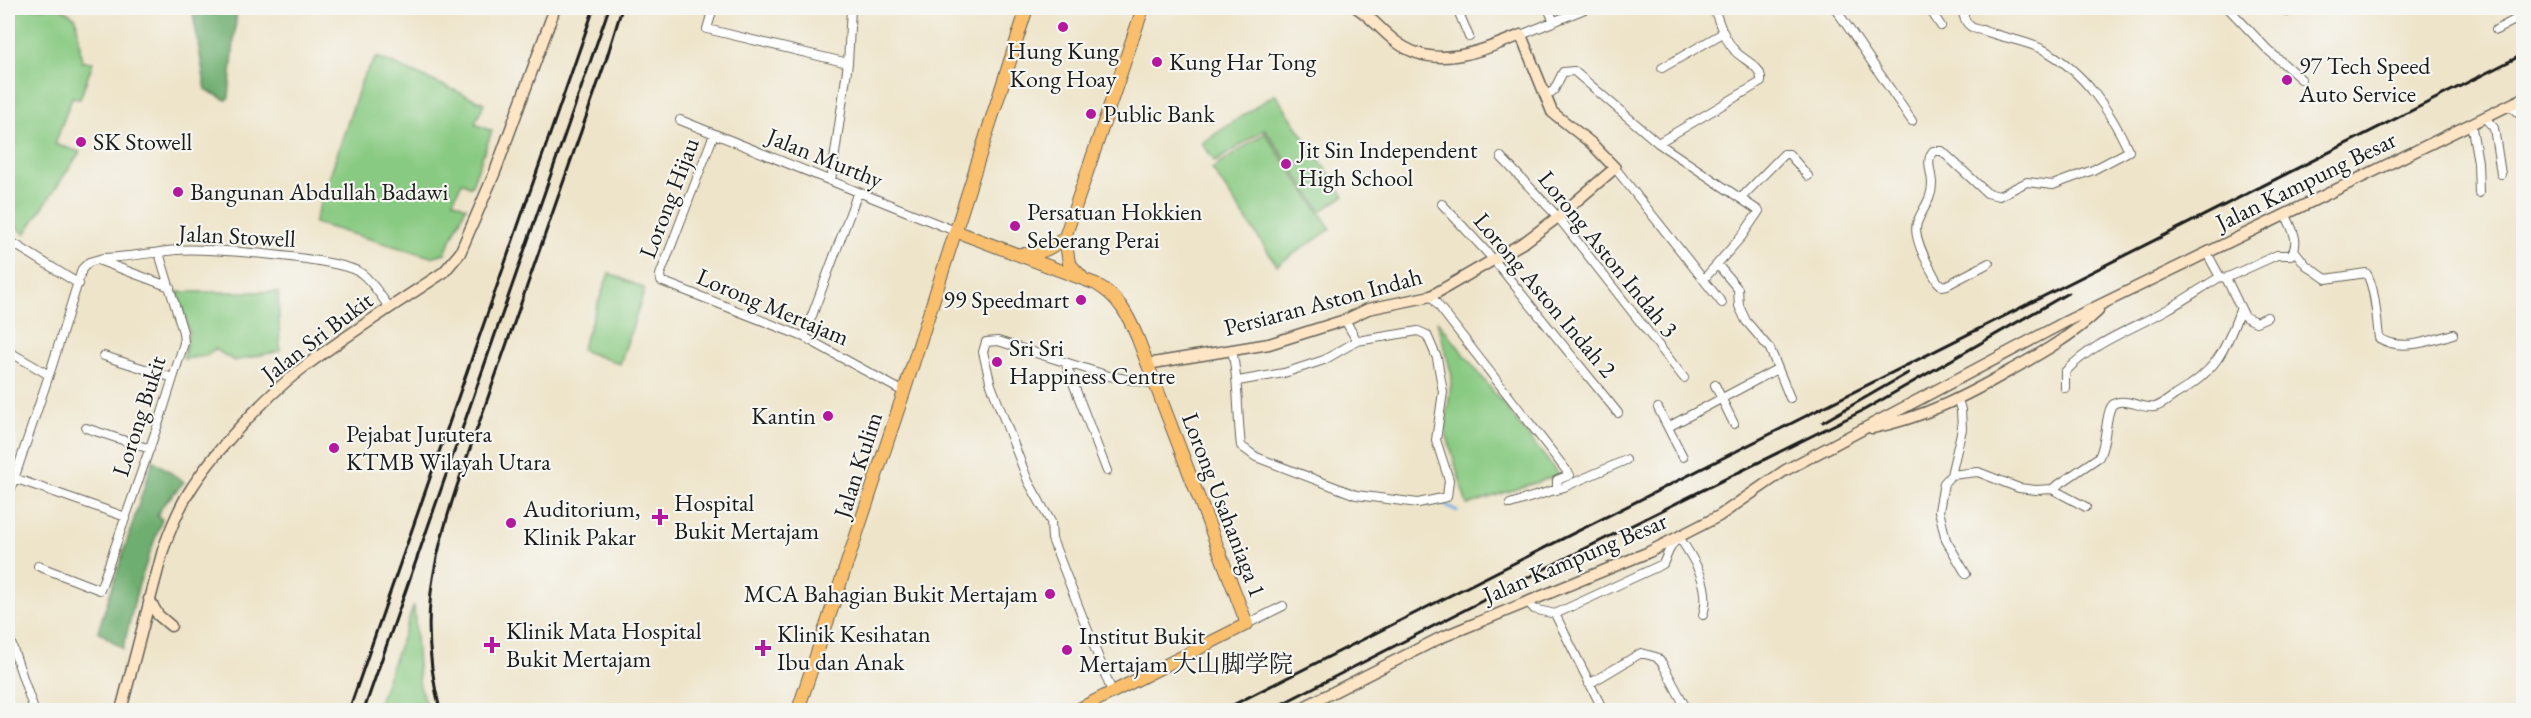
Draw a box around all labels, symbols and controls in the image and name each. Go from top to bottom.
marker: Hung Kung Kong Hoay [1056,20,1070,34]
place label: Hung Kung Kong Hoay [1007,35,1120,94]
place label: Kung Har Tong [1169,46,1317,77]
place label: 97 Tech Speed Auto Service [2298,50,2431,109]
marker: Kung Har Tong [1150,55,1164,69]
marker: 97 Tech Speed Auto Service [2280,73,2294,87]
place label: Public Bank [1103,98,1215,129]
marker: Public Bank [1084,107,1098,121]
street label: Jalan Murthy [761,120,888,195]
street label: Jalan Kampung Besar [2209,123,2401,239]
place label: SK Stowell [93,126,192,157]
street label: Lorong Hijau [631,133,706,263]
place label: Jit Sin Independent High School [1296,134,1478,193]
marker: SK Stowell [74,135,88,149]
marker: Jit Sin Independent High School [1279,157,1293,171]
street label: Lorong Aston Indah 3 [1531,164,1685,344]
place label: Bangunan Abdullah Badawi [190,176,449,207]
marker: Bangunan Abdullah Badawi [171,185,185,199]
place label: Persatuan Hokkien Seberang Perai [1027,196,1203,255]
street label: Lorong Aston Indah 2 [1467,206,1624,384]
street label: Jalan Stowell [176,217,297,254]
marker: Persatuan Hokkien Seberang Perai [1008,219,1022,233]
street label: Lorong Mertajam [692,260,854,353]
street label: Persiaran Aston Indah [1220,260,1425,343]
street label: Jalan Sri Bukit [253,284,379,390]
place label: 99 Speedmart [943,284,1069,315]
marker: 99 Speedmart [1074,293,1088,307]
place label: Sri Sri Happiness Centre [1009,332,1175,391]
street label: Lorong Bukit [104,351,173,480]
marker: Sri Sri Happiness Centre [990,355,1004,369]
place label: Kantin [751,400,816,431]
street label: Jalan Kulim [825,408,889,524]
street label: Lorong Usahaniaga 1 [1175,408,1274,601]
marker: Kantin [821,409,835,423]
place label: Pejabat Jurutera KTMB Wilayah Utara [346,418,551,477]
marker: Pejabat Jurutera KTMB Wilayah Utara [327,441,341,455]
place label: Hospital Bukit Mertajam [674,487,820,546]
place label: Auditorium, Klinik Pakar [522,493,640,552]
street label: Jalan Kampung Besar [1476,505,1672,611]
marker: Hospital Bukit Mertajam [651,508,669,526]
marker: Auditorium, Klinik Pakar [504,516,518,530]
place label: MCA Bahagian Bukit Mertajam [744,578,1038,609]
marker: MCA Bahagian Bukit Mertajam [1043,587,1057,601]
place label: Klinik Mata Hospital Bukit Mertajam [506,615,702,674]
place label: Klinik Kesihatan Ibu dan Anak [777,618,931,677]
place label: Institut Bukit Mertajam 大山脚学院 [1079,620,1293,679]
marker: Klinik Mata Hospital Bukit Mertajam [483,636,501,654]
marker: Klinik Kesihatan Ibu dan Anak [754,639,772,657]
marker: Institut Bukit Mertajam 大山脚学院 [1060,643,1074,657]

